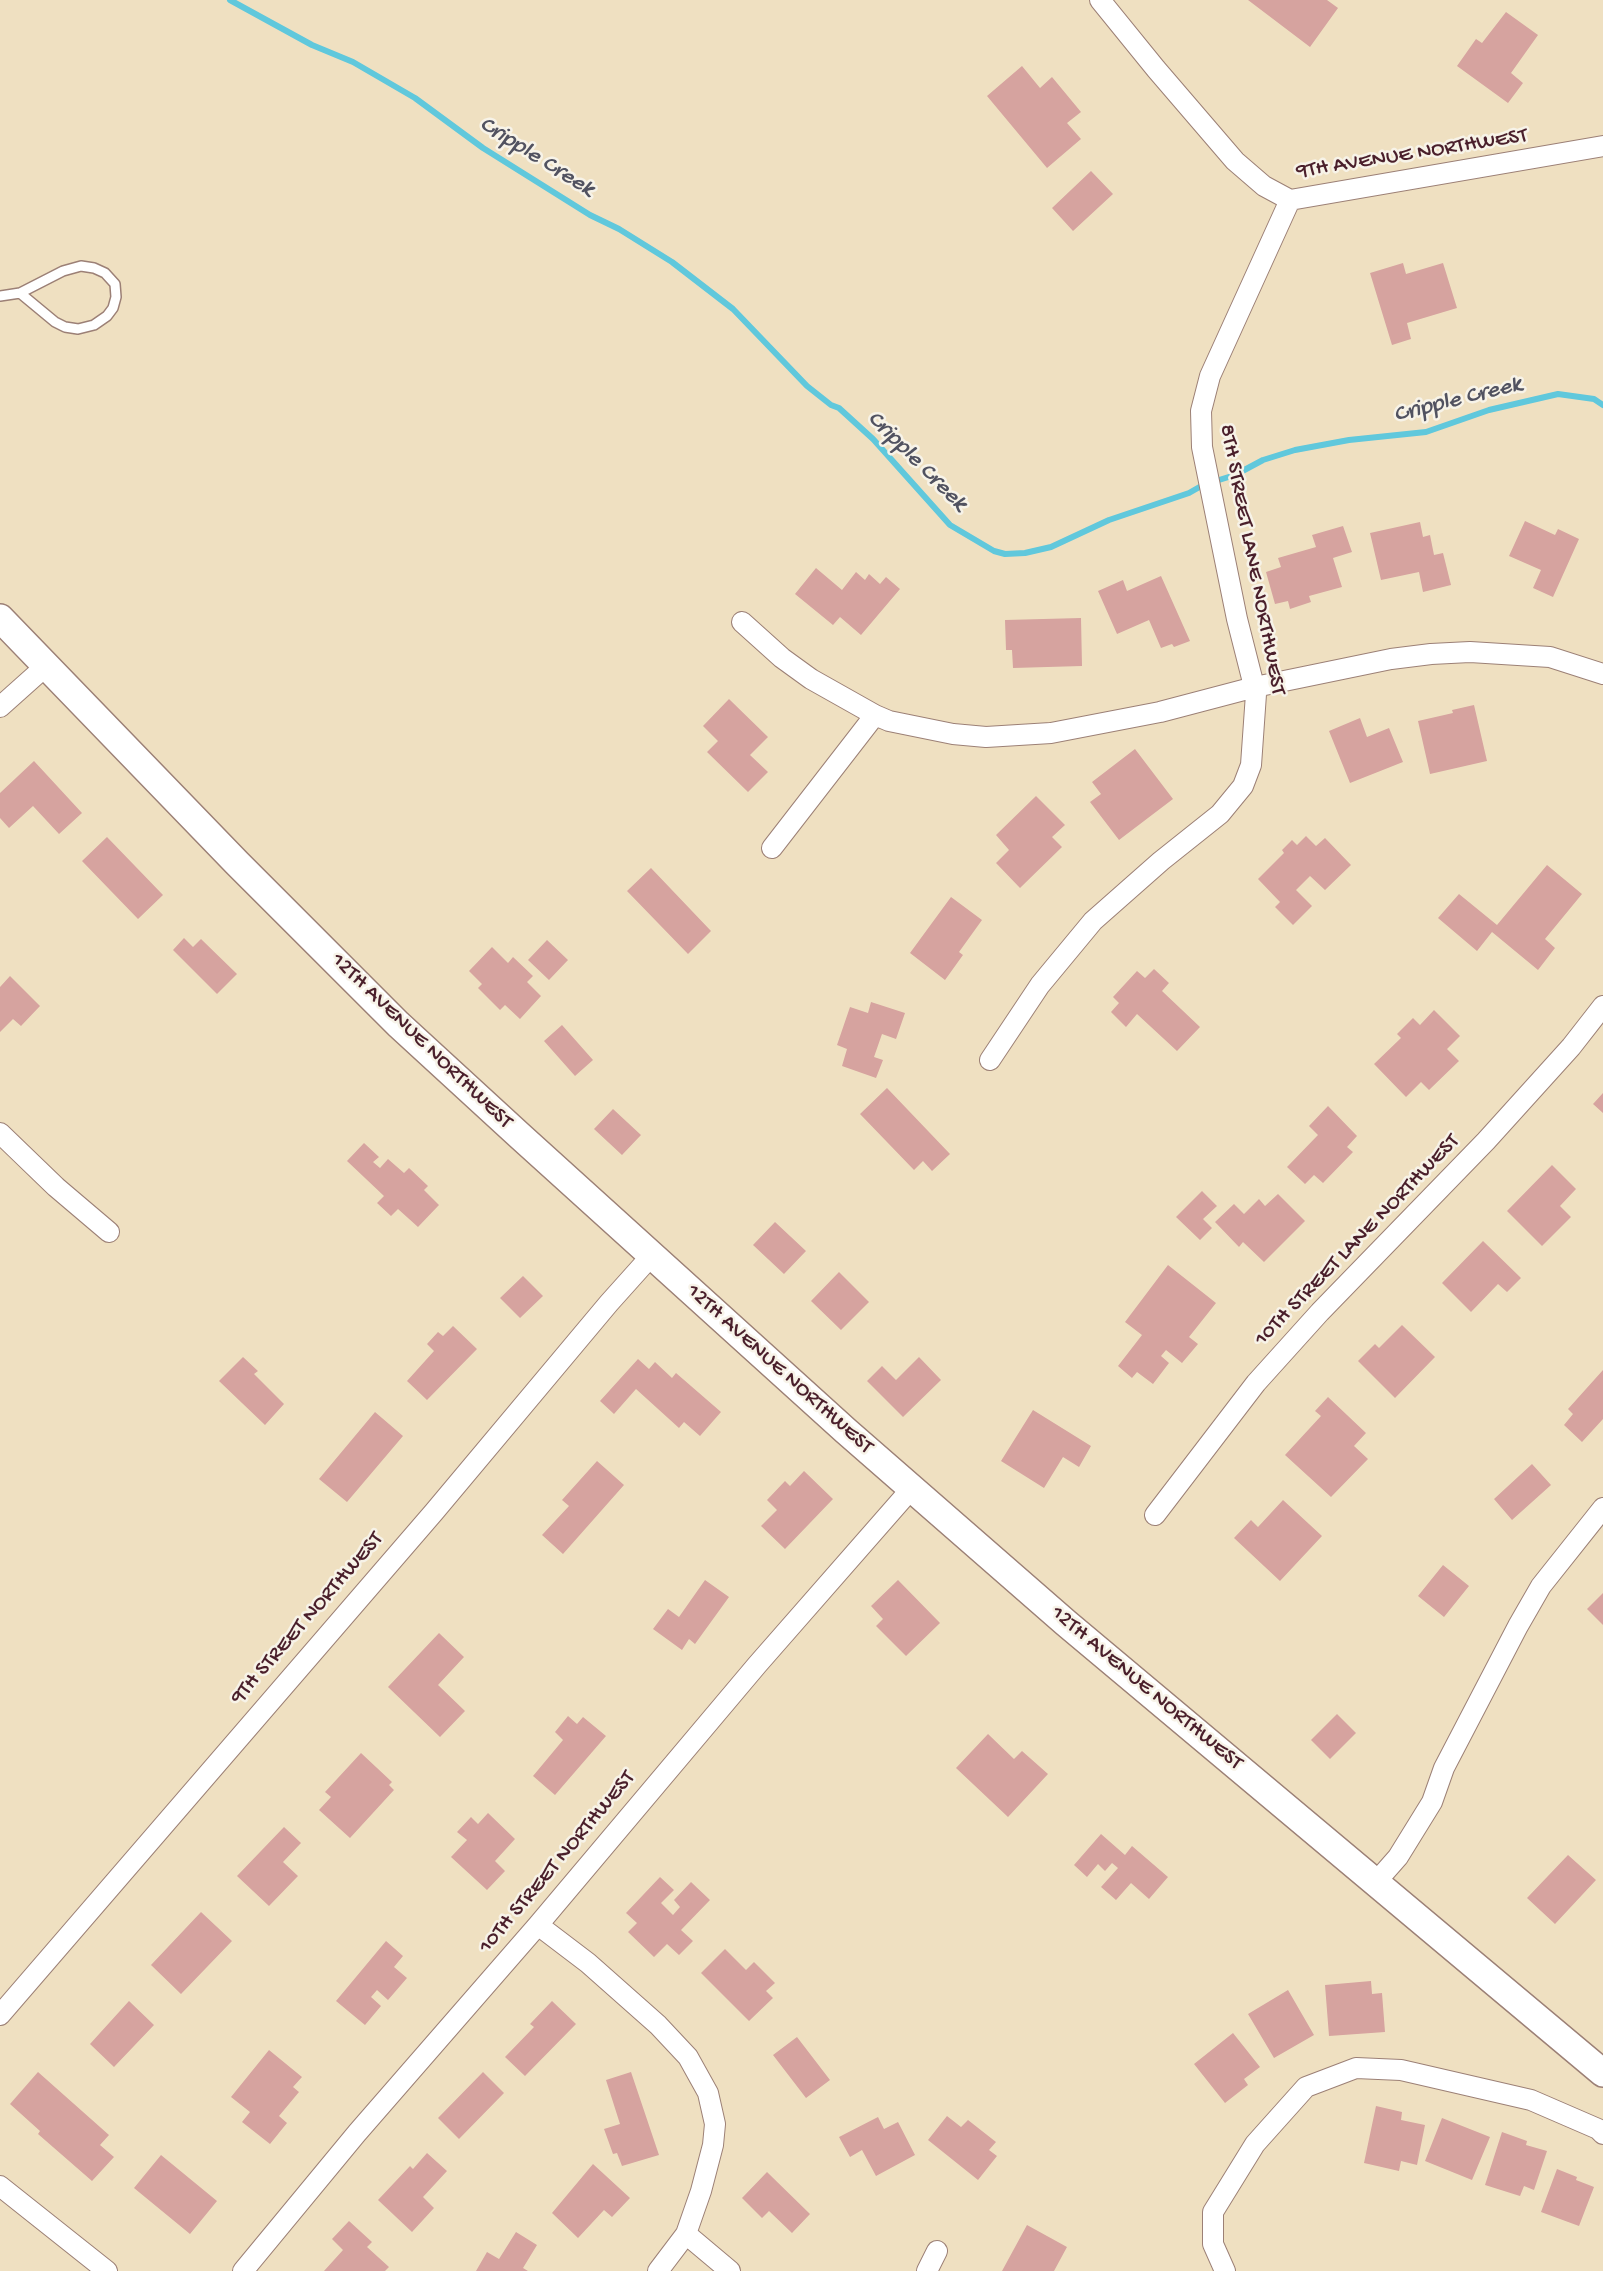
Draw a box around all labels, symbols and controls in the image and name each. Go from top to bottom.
water label: Cripple Creek [473,111,599,205]
street label: 9TH AVENUE NORTHWEST [1295,124,1529,186]
water label: Cripple Creek [1391,371,1525,431]
water label: Cripple Creek [860,406,972,518]
street label: 8TH STREET LANE NORTHWEST [1212,422,1290,698]
street label: 12TH AVENUE NORTHWEST [325,948,517,1136]
street label: 10TH STREET LANE NORTHWEST [1250,1130,1466,1352]
street label: 12TH AVENUE NORTHWEST [680,1279,878,1461]
street label: 9TH STREET NORTHWEST [226,1527,390,1711]
street label: 12TH AVENUE NORTHWEST [1045,1601,1247,1777]
street label: 10TH STREET NORTHWEST [474,1766,642,1960]

